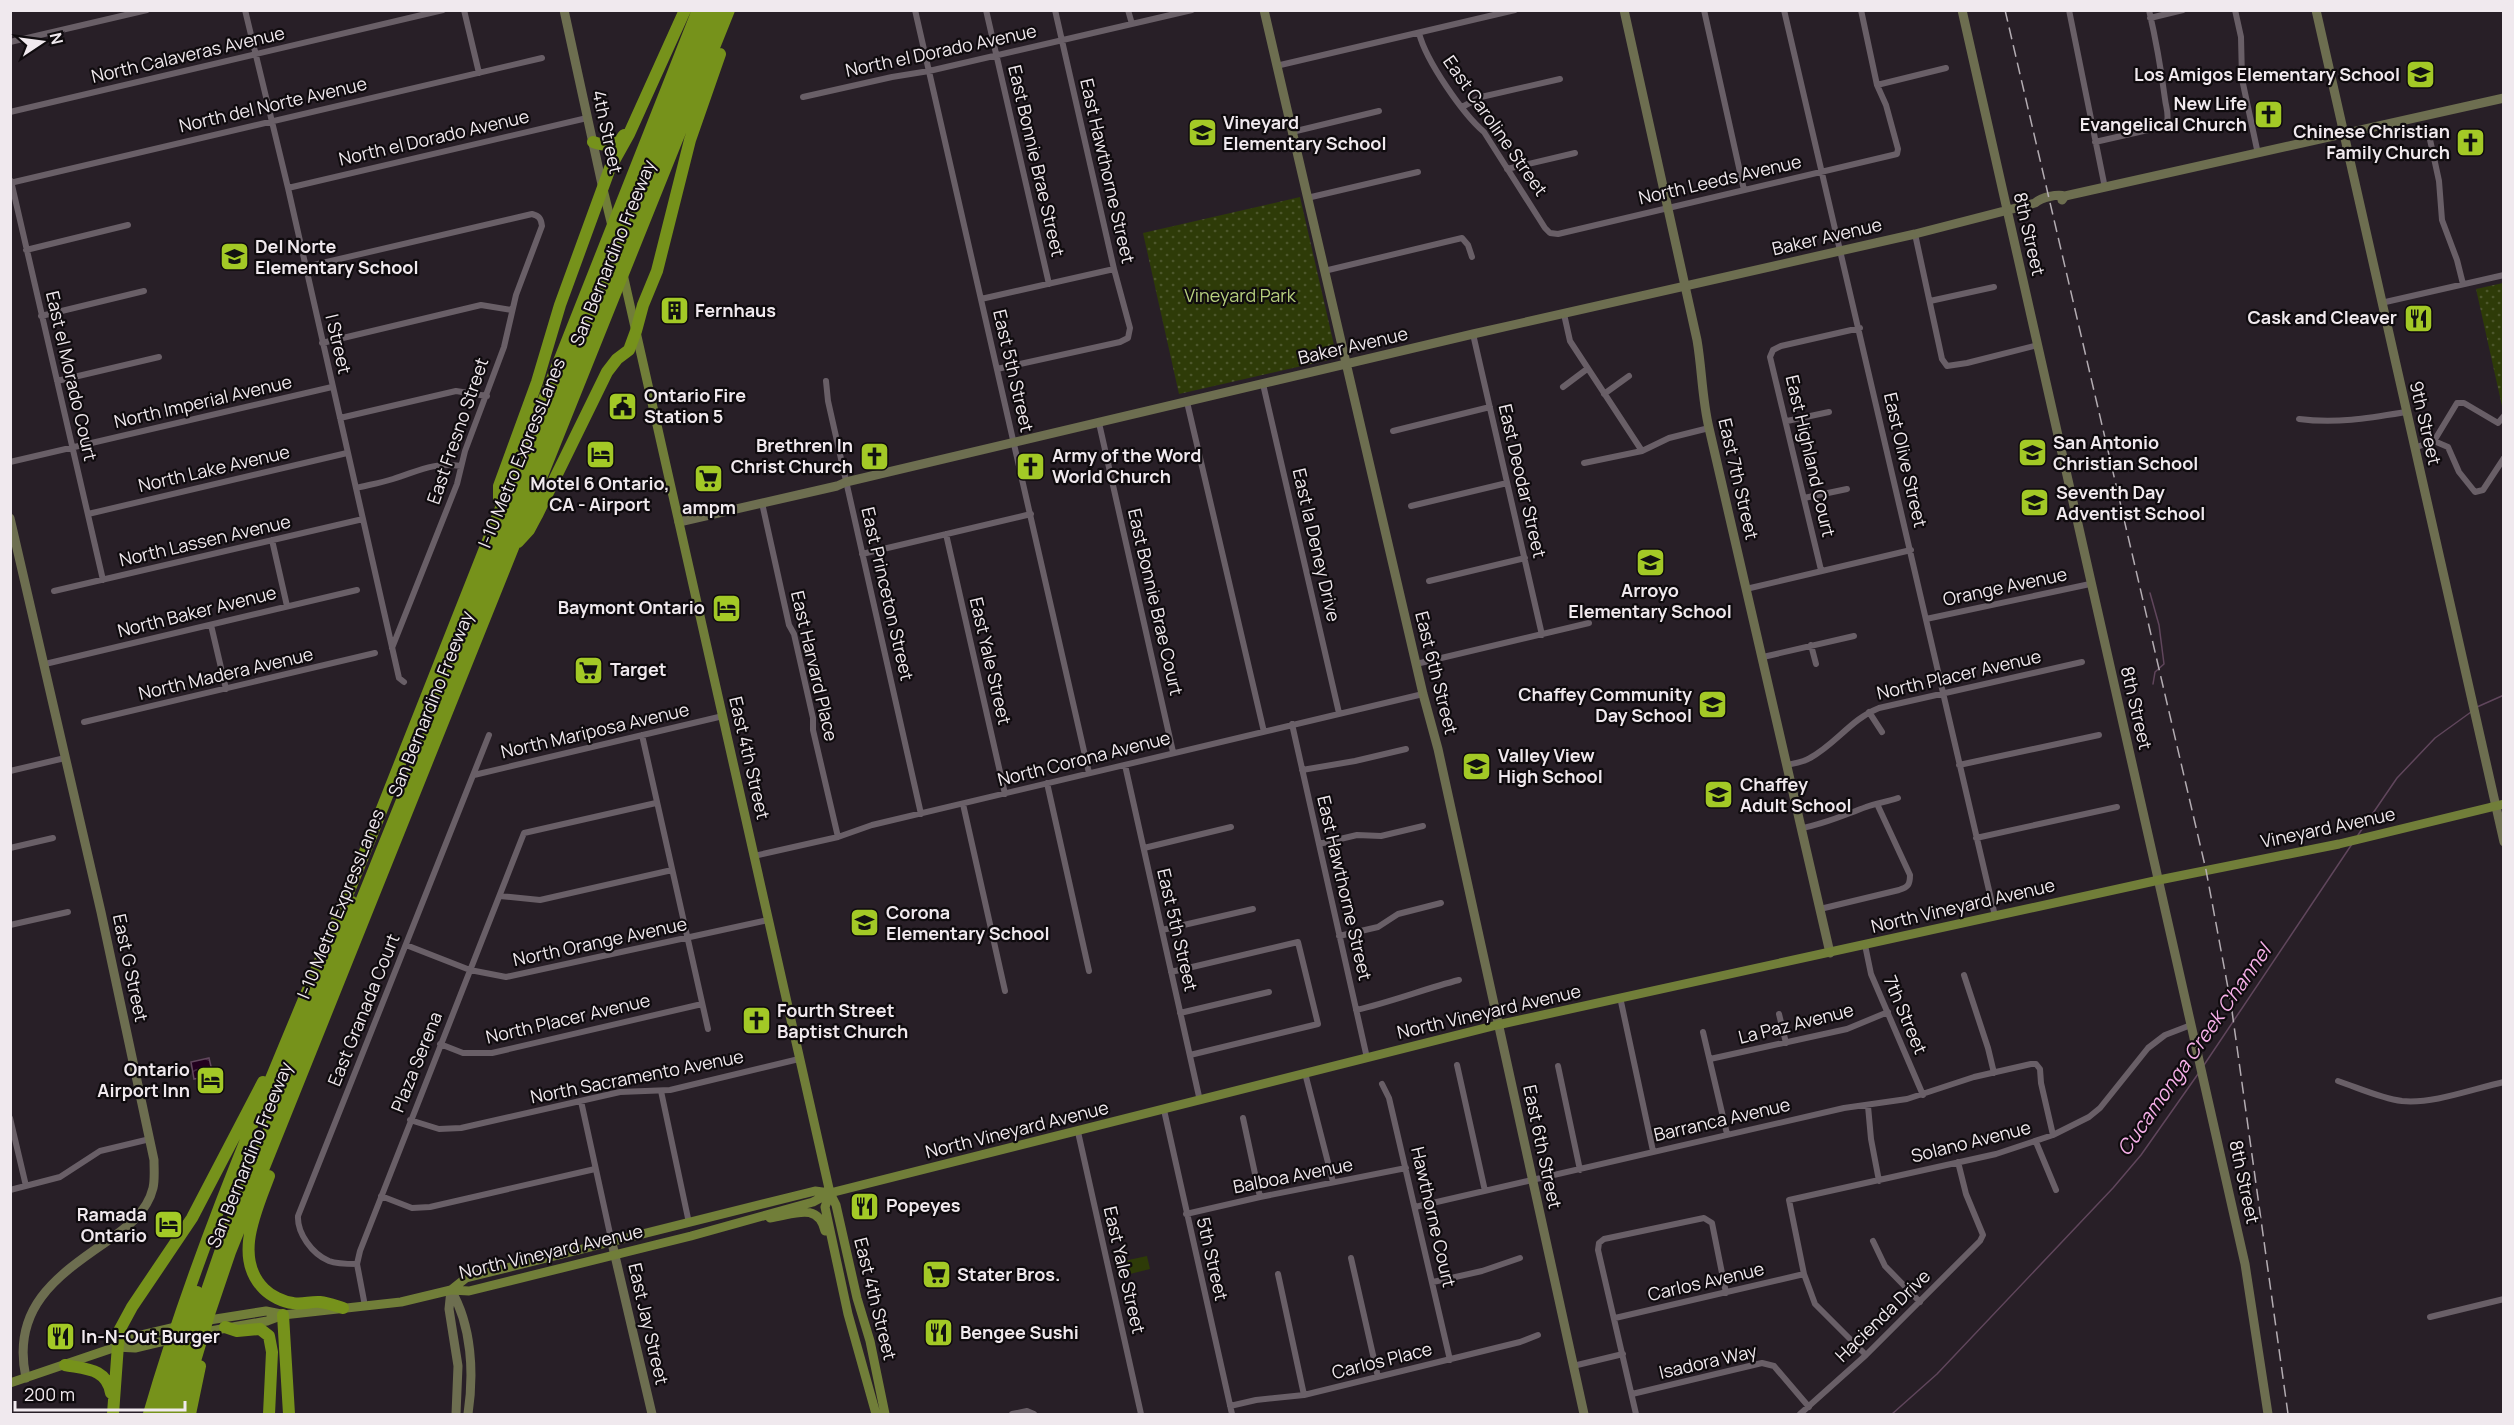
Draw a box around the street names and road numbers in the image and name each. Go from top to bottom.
street label: North el Dorado Avenue [843,18,1039,82]
street label: North Calaveras Avenue [89,20,287,88]
street label: East Caroline Street [1438,50,1553,200]
street label: East Bonnie Brae Street [1003,63,1071,259]
street label: North del Norte Avenue [177,71,369,137]
street label: East Hawthorne Street [1075,76,1141,266]
street label: 4th Street [587,88,629,176]
street label: North el Dorado Avenue [336,103,531,171]
street label: North Leeds Avenue [1636,149,1804,209]
street label: San Bernardino Freeway [564,156,661,349]
street label: 8th Street [2009,190,2051,278]
street label: Baker Avenue [1770,212,1884,260]
street label: East el Morado Court [41,289,103,463]
street label: East 5th Street [988,307,1040,435]
street label: I Street [320,312,357,376]
street label: Baker Avenue [1296,321,1410,369]
street label: East Fresno Street [421,354,493,507]
street label: I-10 Metro ExpressLanes [472,354,570,551]
street label: North Imperial Avenue [112,369,294,433]
street label: East Highland Court [1781,372,1841,539]
street label: 9th Street [2405,378,2447,467]
street label: East Olive Street [1879,390,1933,530]
street label: East Deodar Street [1494,401,1552,560]
street label: East 7th Street [1713,416,1765,542]
street label: North Lake Avenue [136,439,292,497]
street label: East la Deney Drive [1288,466,1346,624]
street label: East Princeton Street [856,505,920,683]
street label: East Bonnie Brae Court [1123,506,1189,698]
street label: North Lassen Avenue [117,509,293,571]
street label: Orange Avenue [1941,561,2069,611]
street label: North Baker Avenue [115,580,279,642]
street label: East Harvard Place [786,588,844,743]
street label: East Yale Street [965,595,1017,727]
street label: San Bernardino Freeway [382,607,479,800]
street label: East 6th Street [1410,609,1464,737]
street label: North Madera Avenue [136,641,315,705]
street label: North Placer Avenue [1874,643,2043,705]
street label: 8th Street [2116,664,2158,752]
street label: East 4th Street [724,694,776,822]
street label: North Mariposa Avenue [498,697,691,763]
street label: North Corona Avenue [995,725,1173,791]
street label: East Hawthorne Street [1312,793,1378,983]
street label: Vineyard Avenue [2258,801,2397,853]
street label: I-10 Metro ExpressLanes [291,805,389,1002]
street label: East 5th Street [1152,866,1204,994]
street label: North Vineyard Avenue [1868,872,2057,938]
street label: North Orange Avenue [511,911,689,971]
street label: East G Street [108,912,154,1024]
street label: East Granada Court [322,930,405,1089]
street label: 7th Street [1879,972,1933,1058]
street label: North Vineyard Avenue [1394,978,1583,1044]
street label: North Placer Avenue [483,987,652,1049]
street label: La Paz Avenue [1736,997,1856,1049]
street label: Plaza Serena [385,1008,447,1116]
street label: North Sacramento Avenue [528,1044,746,1109]
street label: San Bernardino Freeway [201,1058,298,1251]
street label: East 6th Street [1518,1083,1568,1211]
street label: Barranca Avenue [1651,1092,1792,1146]
street label: North Vineyard Avenue [923,1095,1111,1163]
street label: Solano Avenue [1908,1115,2033,1167]
street label: 8th Street [2224,1138,2266,1226]
street label: Hawthorne Court [1406,1144,1462,1289]
street label: Balboa Avenue [1231,1152,1355,1198]
street label: East Yale Street [1099,1204,1151,1336]
street label: 5th Street [1192,1215,1234,1303]
street label: North Vineyard Avenue [456,1218,645,1284]
street label: East 4th Street [849,1235,903,1363]
street label: Carlos Avenue [1645,1256,1766,1306]
street label: East Jay Street [623,1261,675,1387]
street label: Hacienda Drive [1830,1264,1935,1367]
street label: Carlos Place [1329,1336,1434,1384]
street label: Isadora Way [1657,1338,1760,1384]

